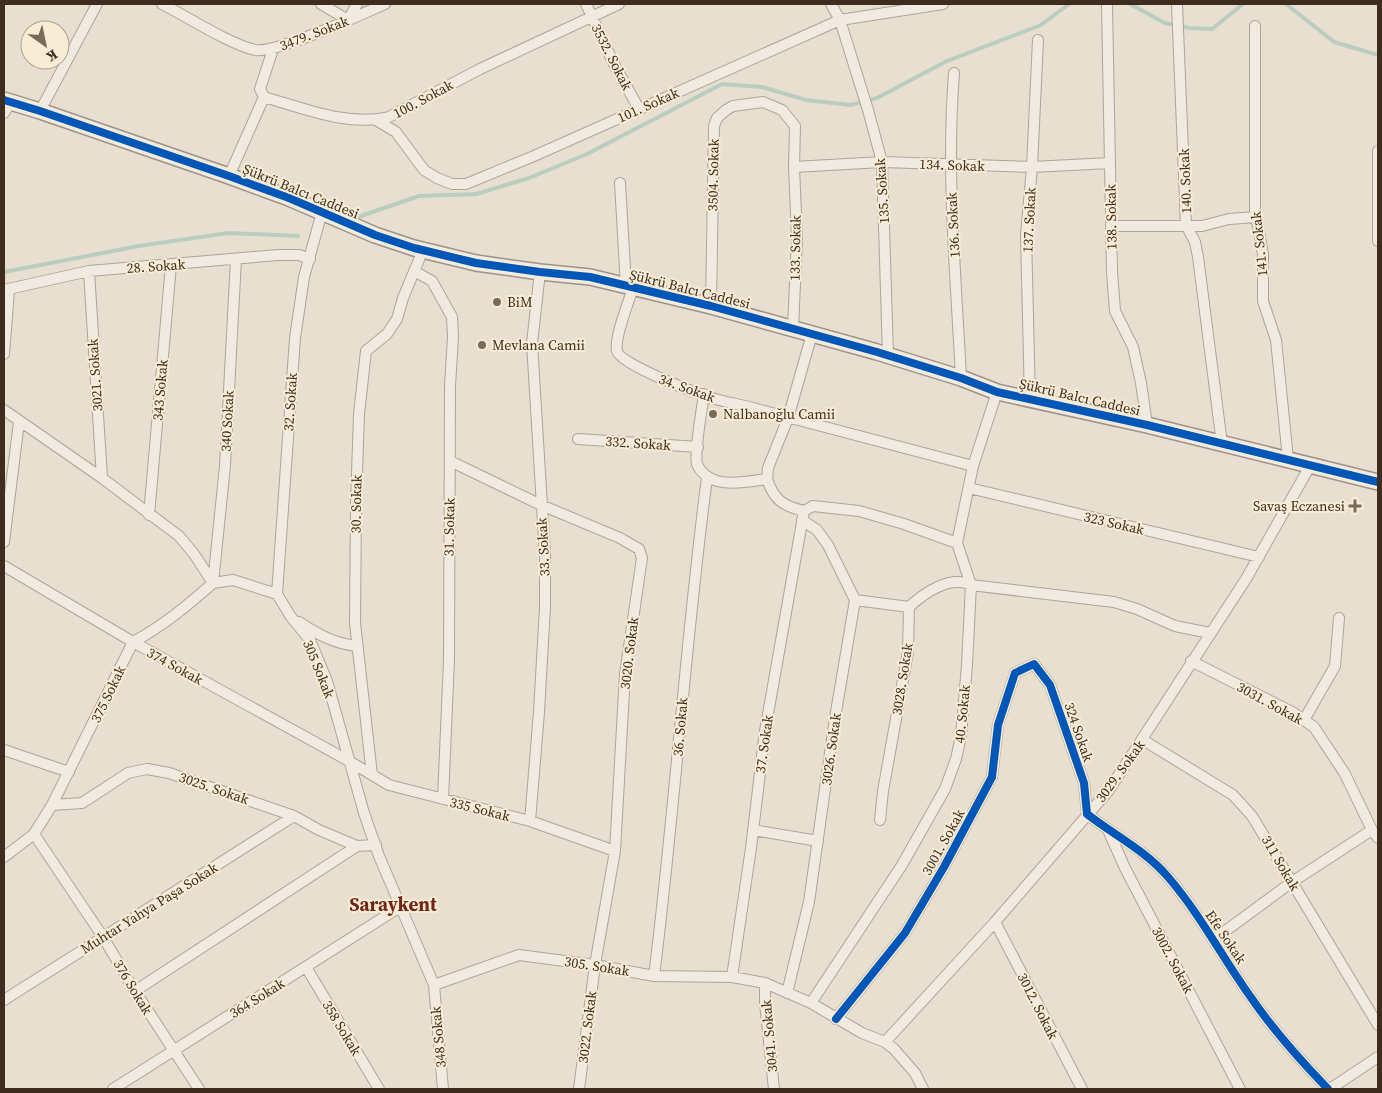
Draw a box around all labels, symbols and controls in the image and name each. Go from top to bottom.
street label: 3479. Sokak [277,11,352,55]
north arrow [20,20,70,70]
street label: 3532. Sokak [587,20,638,94]
text: K [42,45,62,67]
street label: 100. Sokak [389,75,457,123]
street label: 101. Sokak [614,82,682,127]
street label: 3504. Sokak [702,138,724,211]
street label: 140. Sokak [1174,148,1196,214]
street label: 134. Sokak [919,154,985,176]
street label: 135. Sokak [870,157,894,224]
street label: Şükrü Balcı Caddesi [240,159,362,223]
street label: 138. Sokak [1100,184,1122,250]
street label: 137. Sokak [1017,186,1041,253]
street label: 136. Sokak [941,191,965,258]
street label: 141. Sokak [1246,210,1272,278]
street label: 133. Sokak [784,215,806,281]
street label: 28. Sokak [126,254,186,278]
street label: Şükrü Balcı Caddesi [628,264,752,314]
place label: BiM [507,292,533,312]
marker: BiM [491,296,503,308]
place label: Mevlana Camii [492,335,585,355]
street label: 3021. Sokak [82,338,108,412]
marker: Mevlana Camii [476,339,488,351]
street label: 343 Sokak [147,358,173,421]
street label: 34. Sokak [656,369,718,408]
street label: 32. Sokak [278,372,302,432]
street label: Şükrü Balcı Caddesi [1017,373,1143,421]
street label: 340 Sokak [215,389,239,452]
place label: Nalbanoğlu Camii [723,404,835,424]
marker: Nalbanoğlu Camii [707,408,719,420]
street label: 332. Sokak [605,431,672,455]
street label: 30. Sokak [345,474,367,533]
place label: Savaş Eczanesi [1253,496,1345,516]
street label: 31. Sokak [438,497,460,556]
marker: Savaş Eczanesi [1349,500,1361,512]
street label: 323 Sokak [1082,506,1147,540]
street label: 33. Sokak [531,517,555,577]
street label: 3020. Sokak [615,615,643,690]
street label: 305 Sokak [298,637,340,702]
street label: 3028. Sokak [886,641,918,716]
street label: 374 Sokak [143,642,207,690]
street label: 375 Sokak [86,662,131,726]
street label: 3031. Sokak [1233,677,1307,730]
street label: 40. Sokak [949,683,975,744]
street label: 36. Sokak [667,697,693,757]
street label: 324 Sokak [1060,700,1099,765]
street label: 3026. Sokak [816,711,846,786]
street label: 37. Sokak [750,713,778,774]
street label: 3029. Sokak [1091,735,1150,806]
street label: 3025. Sokak [176,767,252,809]
street label: 335 Sokak [448,792,513,826]
street label: 3001. Sokak [917,805,970,879]
street label: 311 Sokak [1257,831,1305,895]
street label: Muhtar Yahya Paşa Sokak [77,857,222,958]
district label: Saraykent [349,891,437,917]
street label: Efe Sokak [1201,906,1251,968]
street label: 3002. Sokak [1147,923,1199,997]
street label: 305. Sokak [563,951,631,981]
street label: 376 Sokak [109,956,158,1019]
street label: 3012. Sokak [1013,969,1064,1043]
street label: 364 Sokak [226,973,289,1023]
street label: 3022. Sokak [573,989,601,1064]
street label: 358 Sokak [318,997,367,1060]
street label: 3041. Sokak [756,999,782,1073]
street label: 348 Sokak [425,1005,451,1068]

